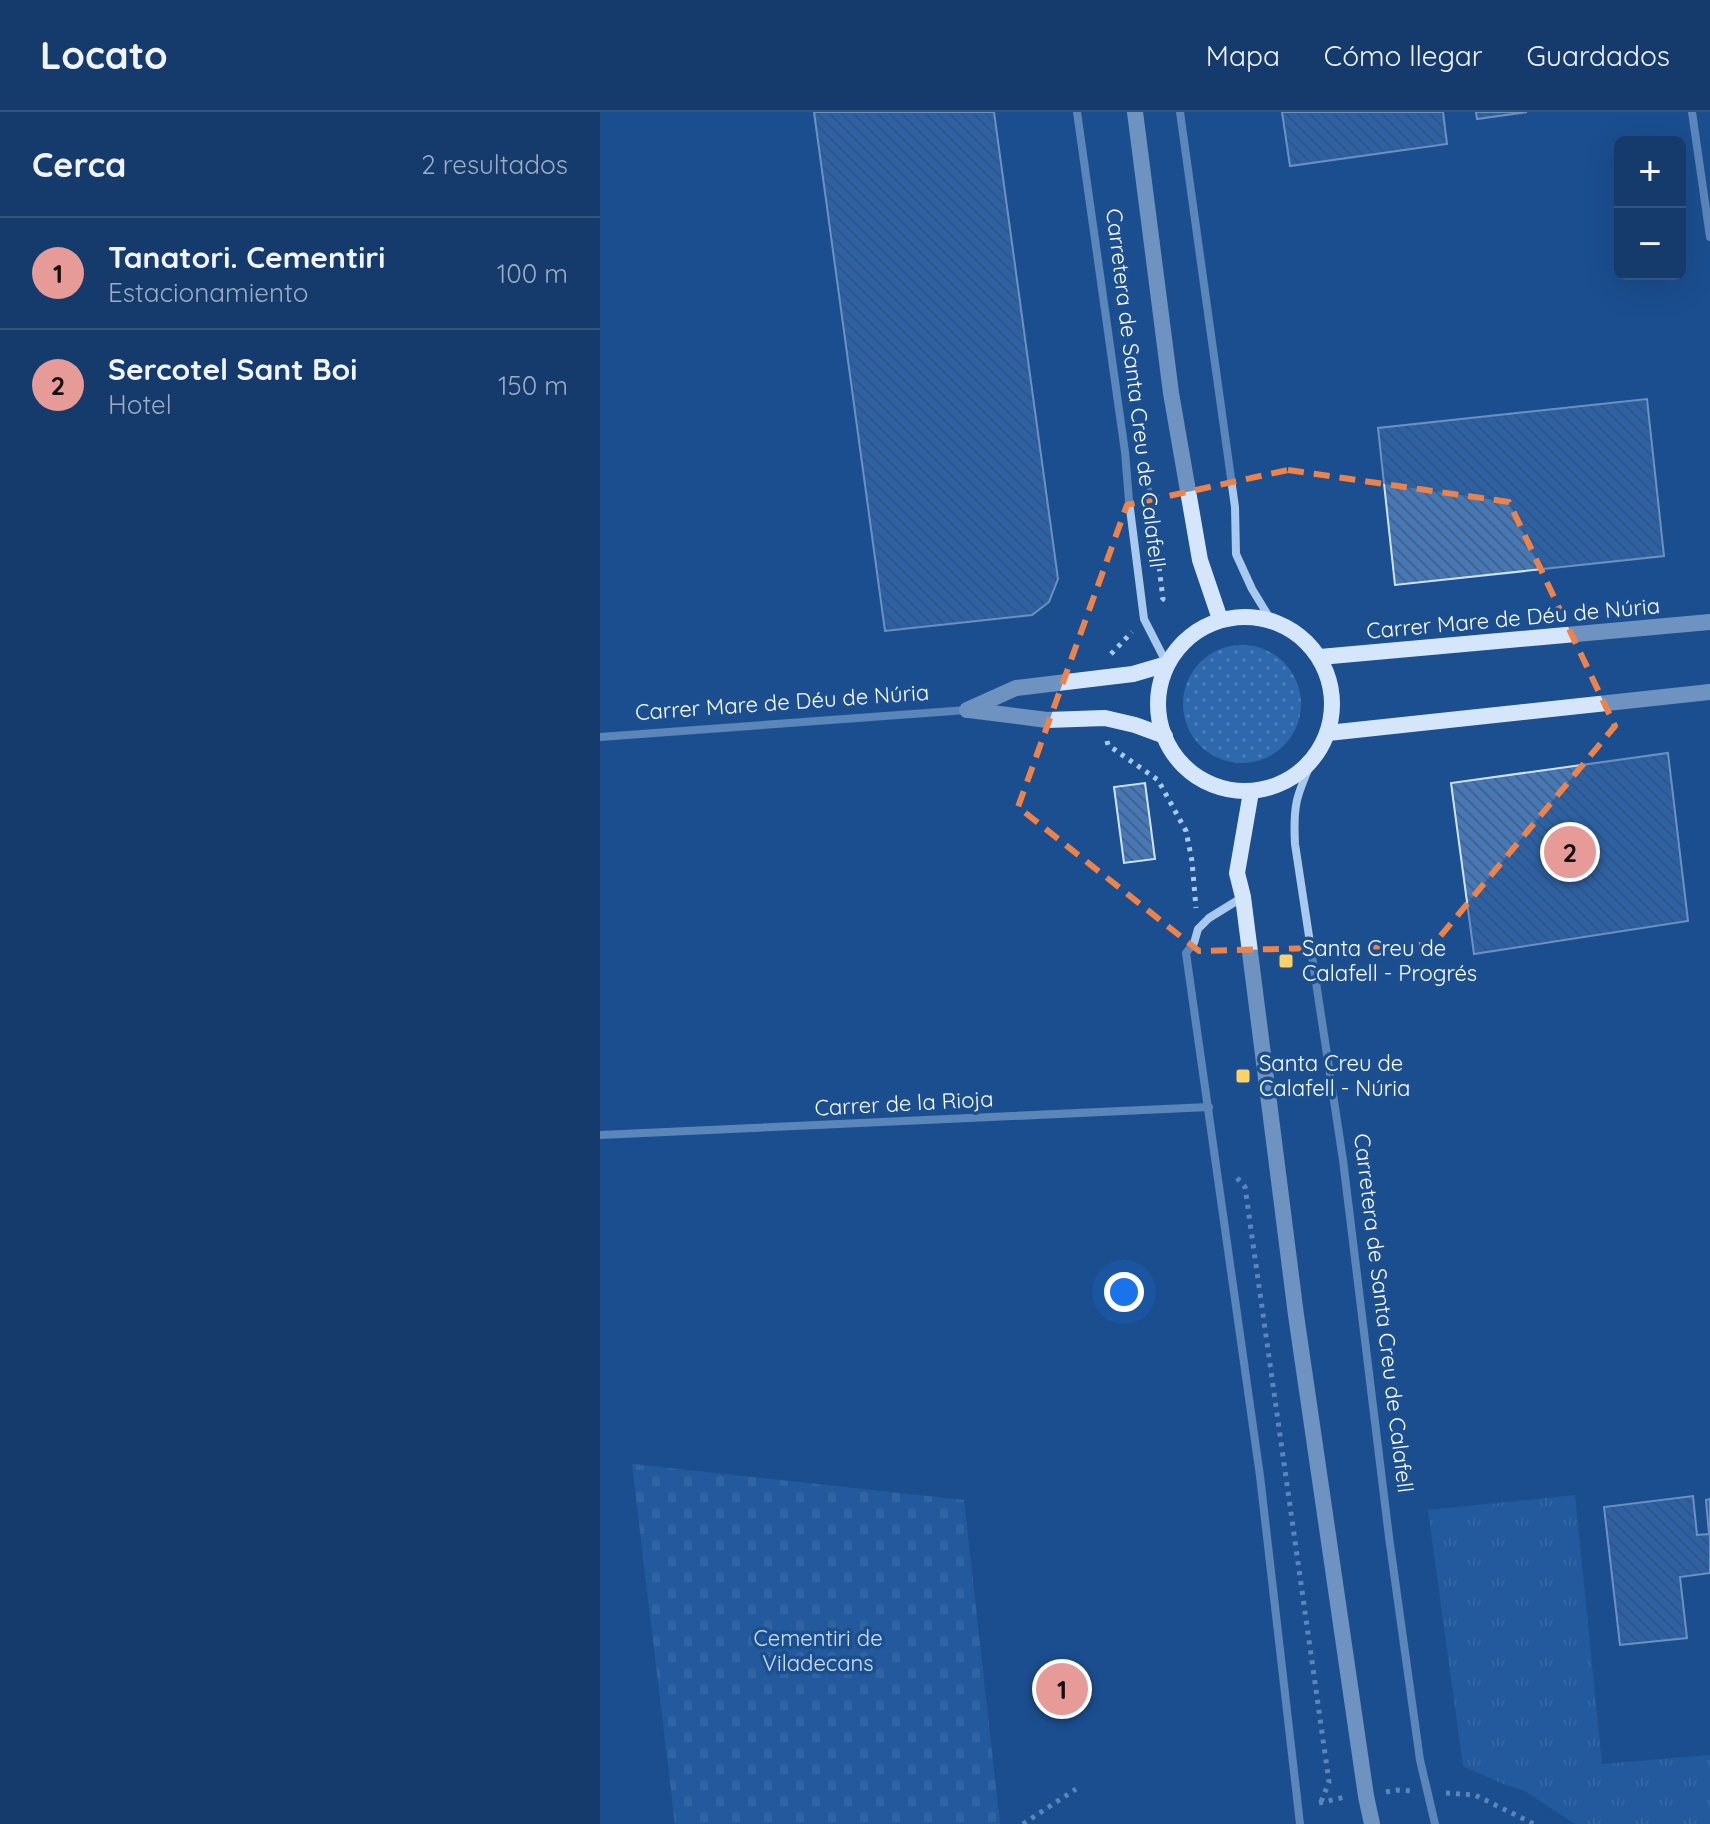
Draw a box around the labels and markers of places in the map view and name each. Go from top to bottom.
pin: 2 [1544,822,1596,882]
place label: Santa Creu de Calafell - Progrés [1302,934,1477,987]
marker: Santa Creu de Calafell - Progrés [1277,952,1295,970]
place label: Santa Creu de Calafell - Núria [1259,1049,1410,1102]
marker: Santa Creu de Calafell - Núria [1234,1067,1252,1085]
pin: 1 [1036,1659,1088,1719]

